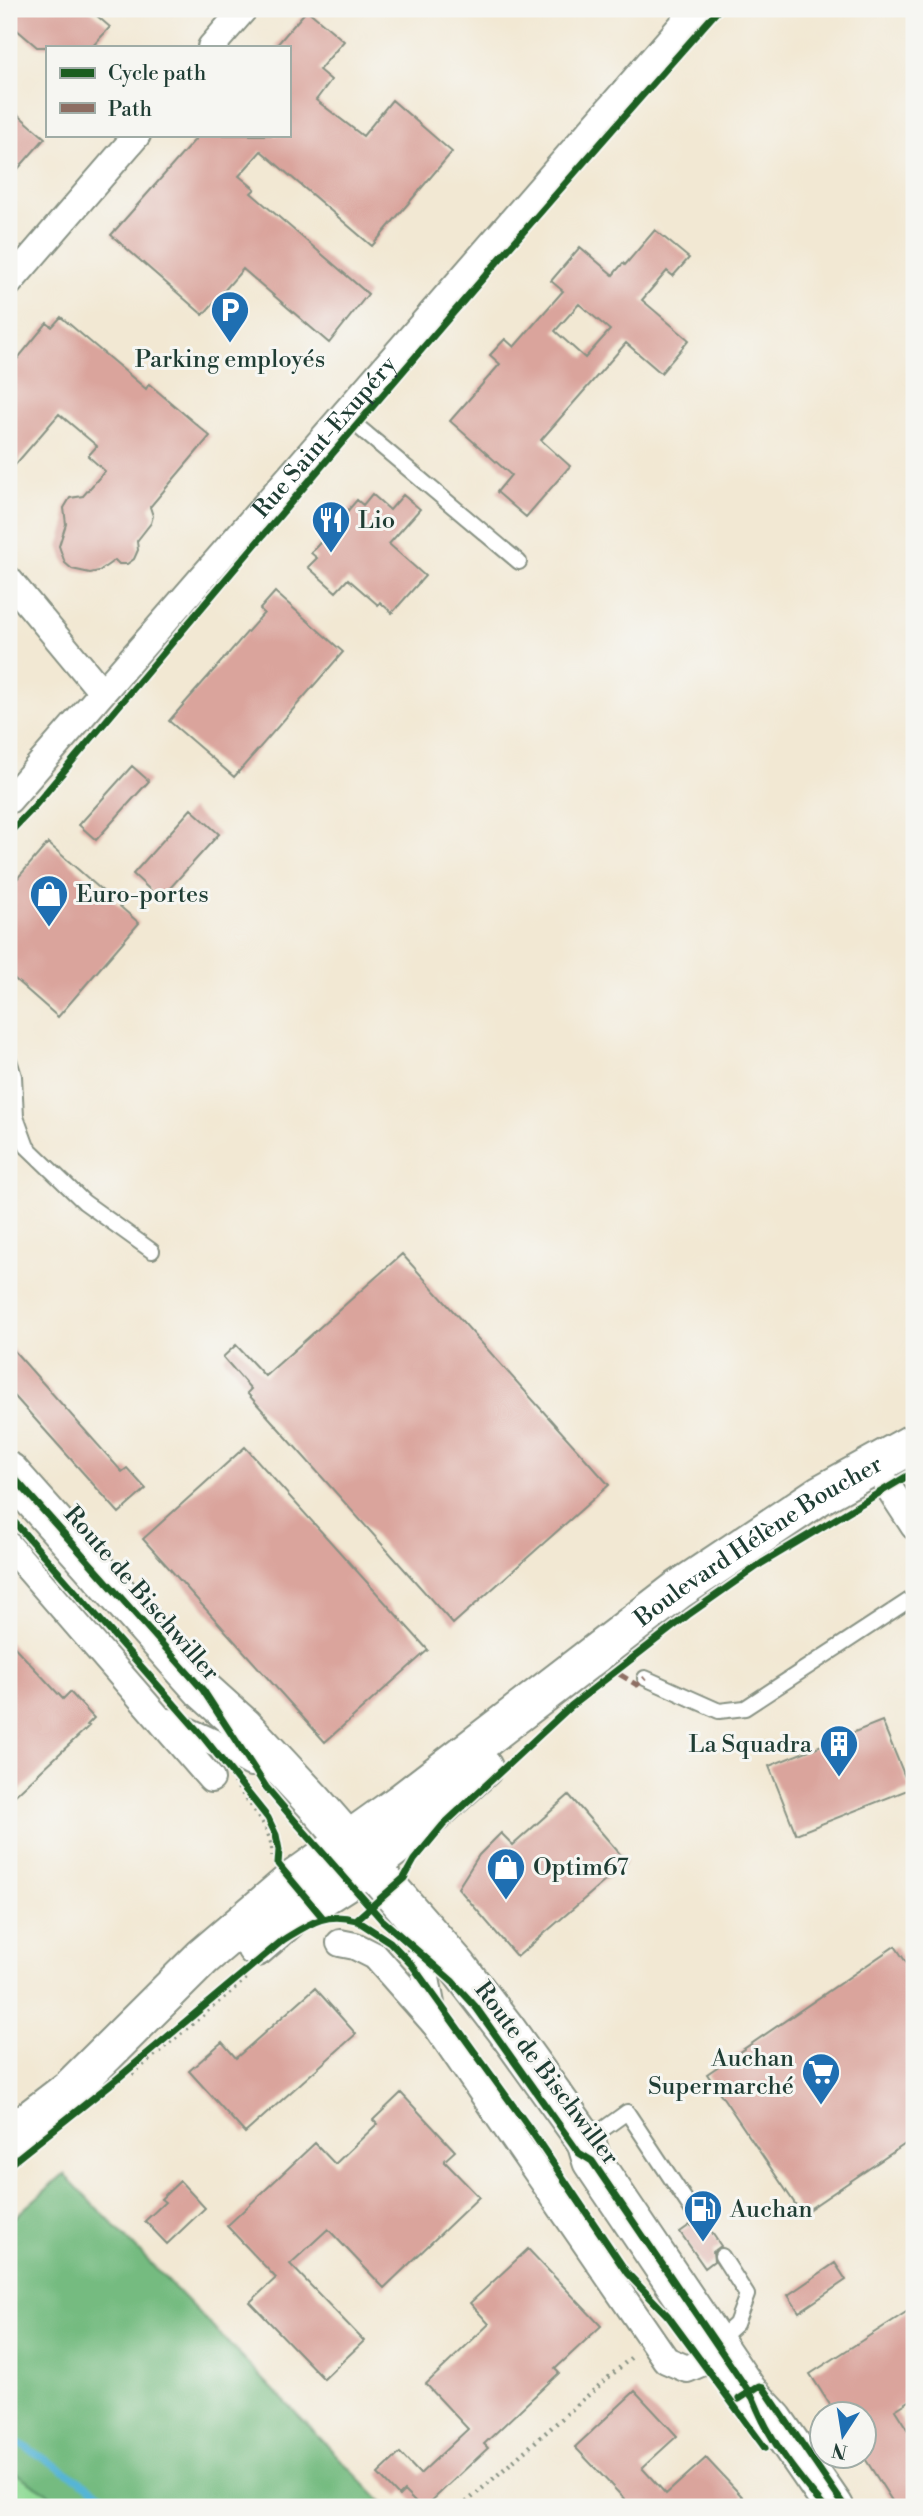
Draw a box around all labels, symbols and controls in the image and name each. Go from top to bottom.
legend [46,46,290,136]
text: Cycle path [108,61,207,87]
text: Path [108,97,153,123]
parking icon: Parking employés [209,289,251,344]
place label: Parking employés [135,345,325,375]
street label: Rue Saint-Exupéry [247,350,404,525]
restaurant icon: Lio [310,499,352,554]
place label: Lio [358,506,395,536]
shop icon: Euro-portes [28,873,70,928]
place label: Euro-portes [76,880,209,910]
street label: Boulevard Hélène Boucher [628,1450,888,1635]
street label: Route de Bischwiller [57,1500,225,1687]
building icon: La Squadra [818,1723,860,1778]
place label: La Squadra [689,1730,813,1760]
shop icon: Optim67 [485,1846,527,1901]
place label: Optim67 [533,1853,628,1883]
street label: Route de Bischwiller [467,1976,625,2171]
place label: Auchan Supermarché [648,2044,794,2102]
supermarket icon: Auchan Supermarché [800,2051,842,2106]
fuel station icon: Auchan [682,2188,724,2243]
place label: Auchan [729,2195,813,2225]
north arrow [808,2400,878,2470]
text: N [830,2437,850,2464]

